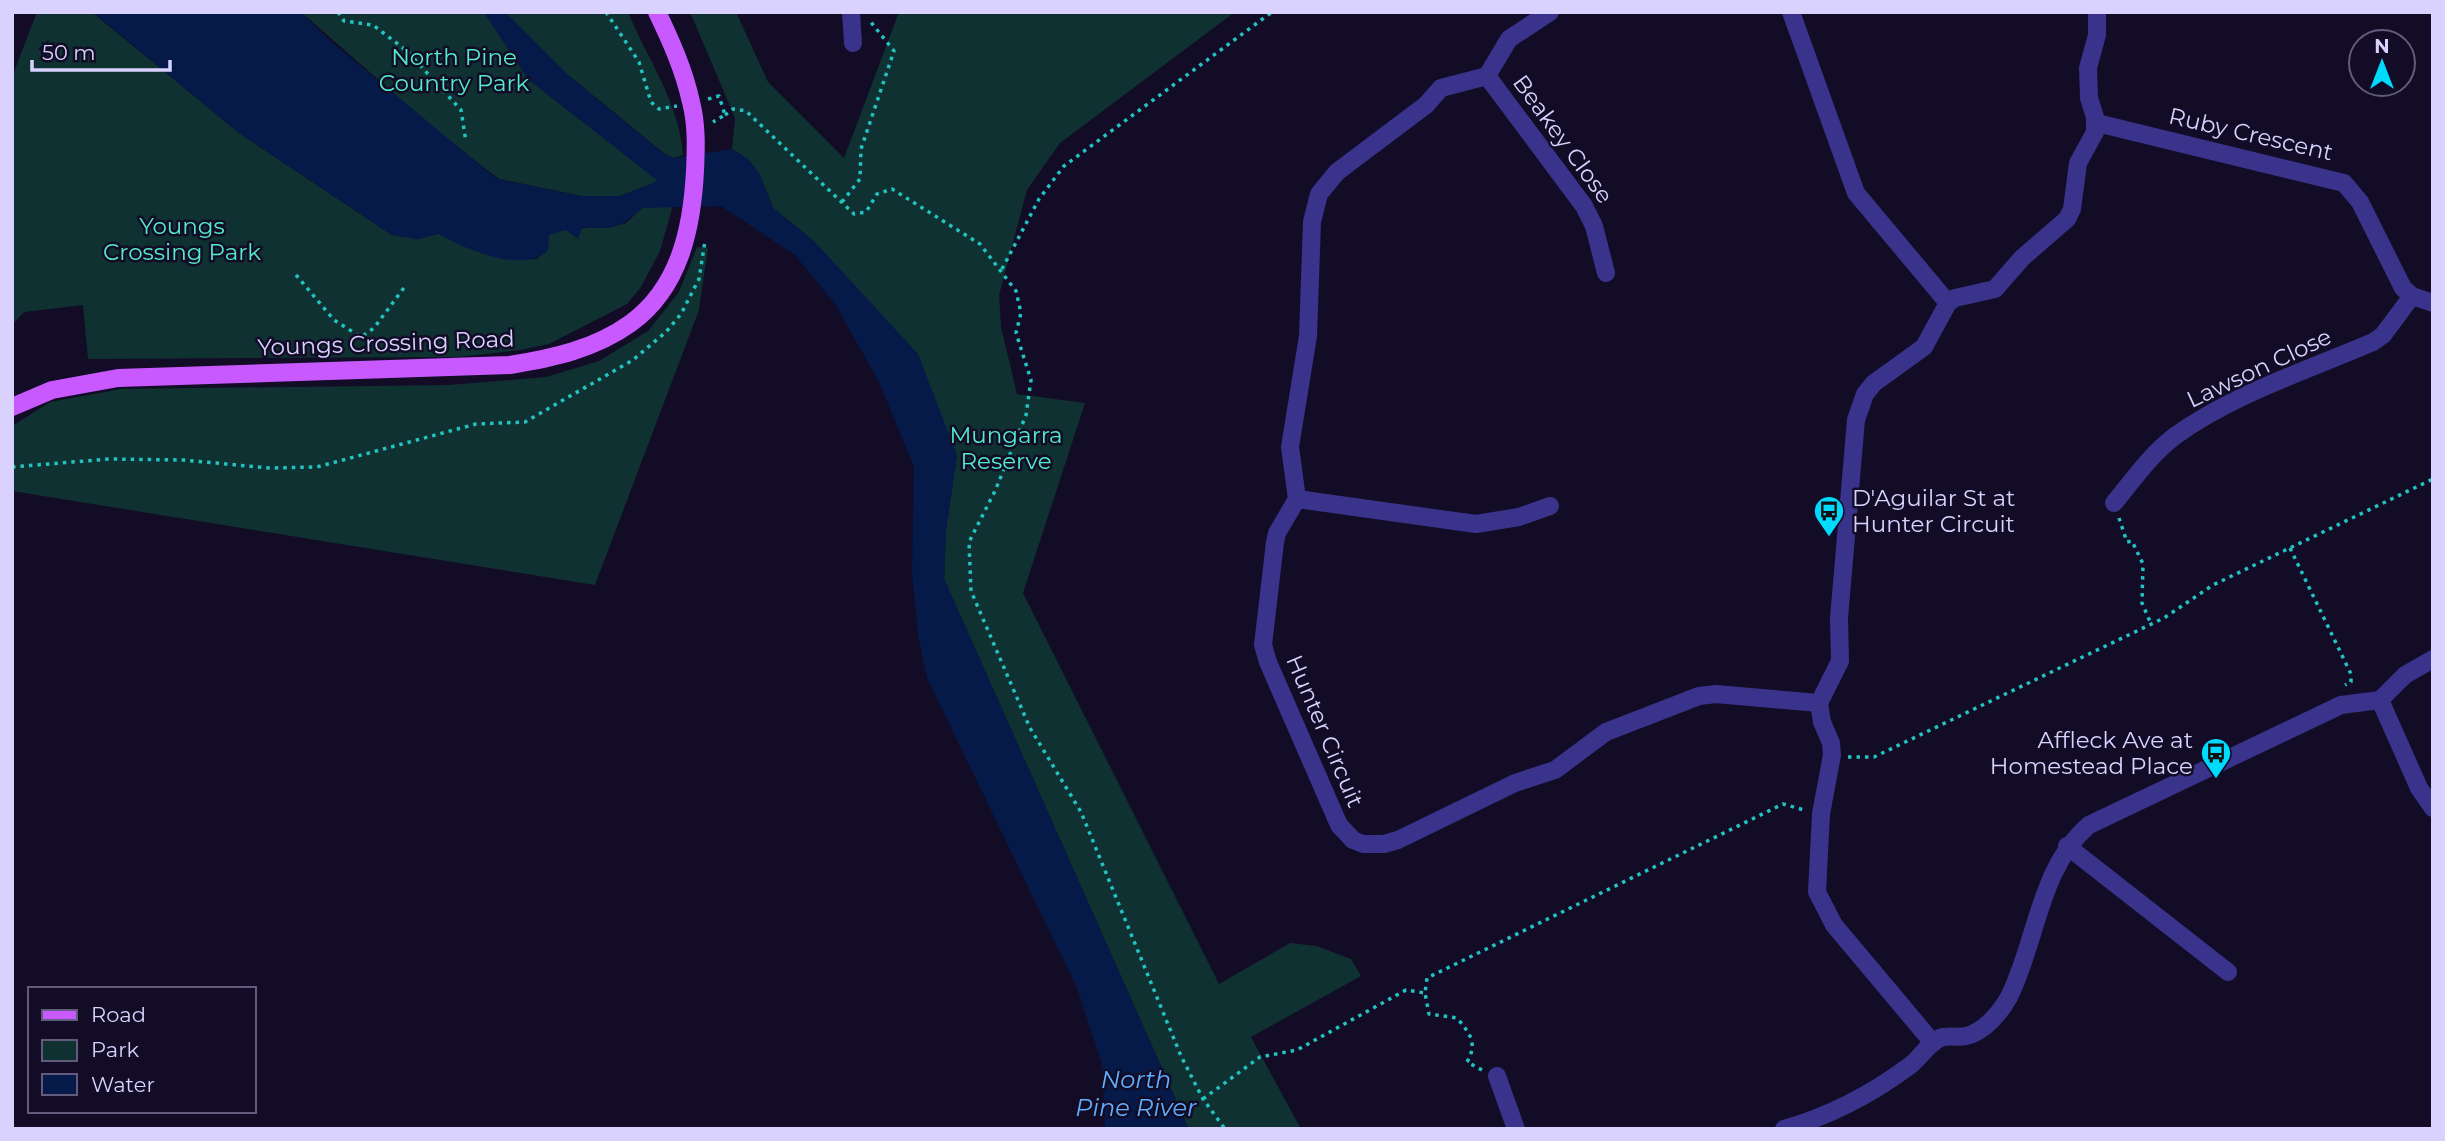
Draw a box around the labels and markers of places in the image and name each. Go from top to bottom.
place label: D'Aguilar St at Hunter Circuit [1852,484,2015,538]
bus stop icon: D'Aguilar St at Hunter Circuit [1812,494,1846,538]
place label: Affleck Ave at Homestead Place [1990,726,2193,780]
bus stop icon: Affleck Ave at Homestead Place [2199,736,2233,780]

